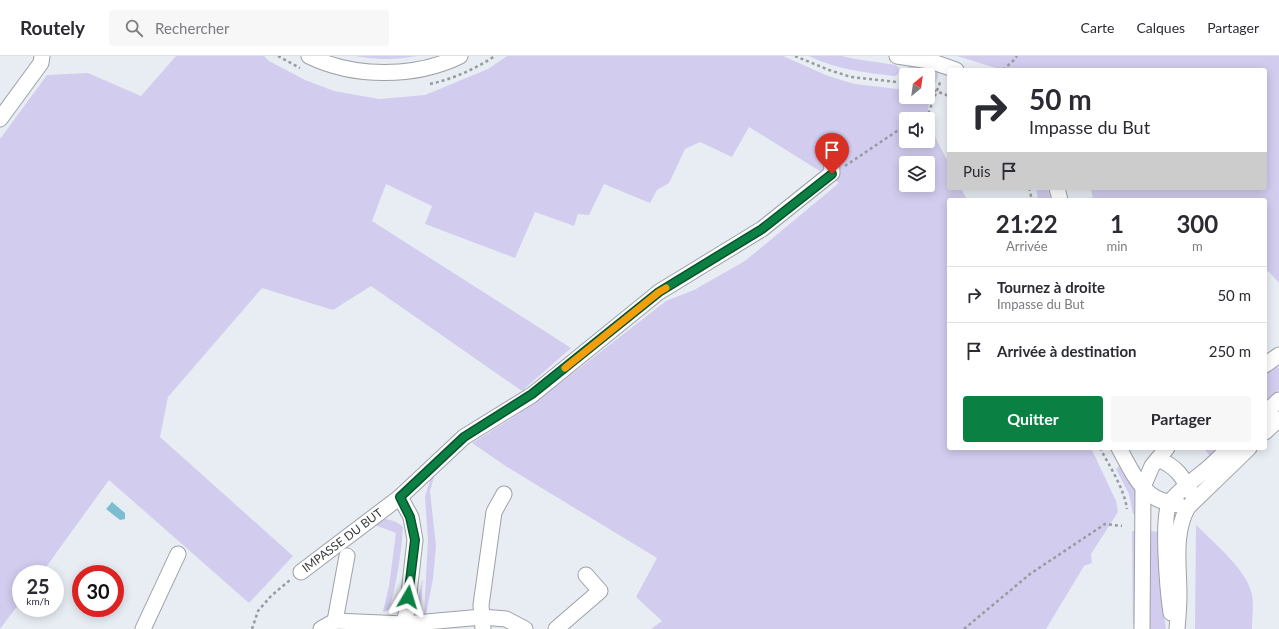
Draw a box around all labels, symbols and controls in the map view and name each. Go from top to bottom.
search box [109,10,389,46]
text: Routely [20,16,85,39]
icon: search [123,17,145,39]
text: Rechercher [155,19,229,37]
text: Carte [1081,19,1114,36]
text: Calques [1136,19,1185,36]
text: Partager [1207,19,1259,36]
north arrow [899,68,935,104]
map controls [899,68,935,192]
text: 50 m [1029,82,1092,116]
icon: right [963,84,1015,136]
button: sound [899,112,935,148]
text: Impasse du But [1029,116,1150,138]
pin [815,133,849,174]
icon: arrive [821,139,843,161]
button: layers [899,156,935,192]
icon: arrive [998,160,1020,182]
text: Puis [963,162,990,180]
text: 21:22 [996,209,1058,238]
text: 1 [1110,209,1124,238]
text: 300 [1176,209,1218,238]
text: Arrivée [1006,238,1048,254]
text: min [1107,238,1128,254]
text: m [1192,238,1203,254]
text: Tournez à droite [997,278,1105,296]
icon: right [963,284,985,306]
text: 50 m [1217,286,1251,304]
text: Impasse du But [997,296,1084,312]
icon: arrive [963,340,985,362]
text: Arrivée à destination [997,342,1136,360]
text: 250 m [1209,342,1251,360]
button: Quitter [963,396,1103,442]
button: Partager [1111,396,1251,442]
street label: IMPASSE DU BUT [299,505,385,575]
speed limit sign: 30 [72,565,124,617]
text: 25 [26,574,50,598]
position arrow [387,576,429,618]
text: km/h [26,595,50,607]

